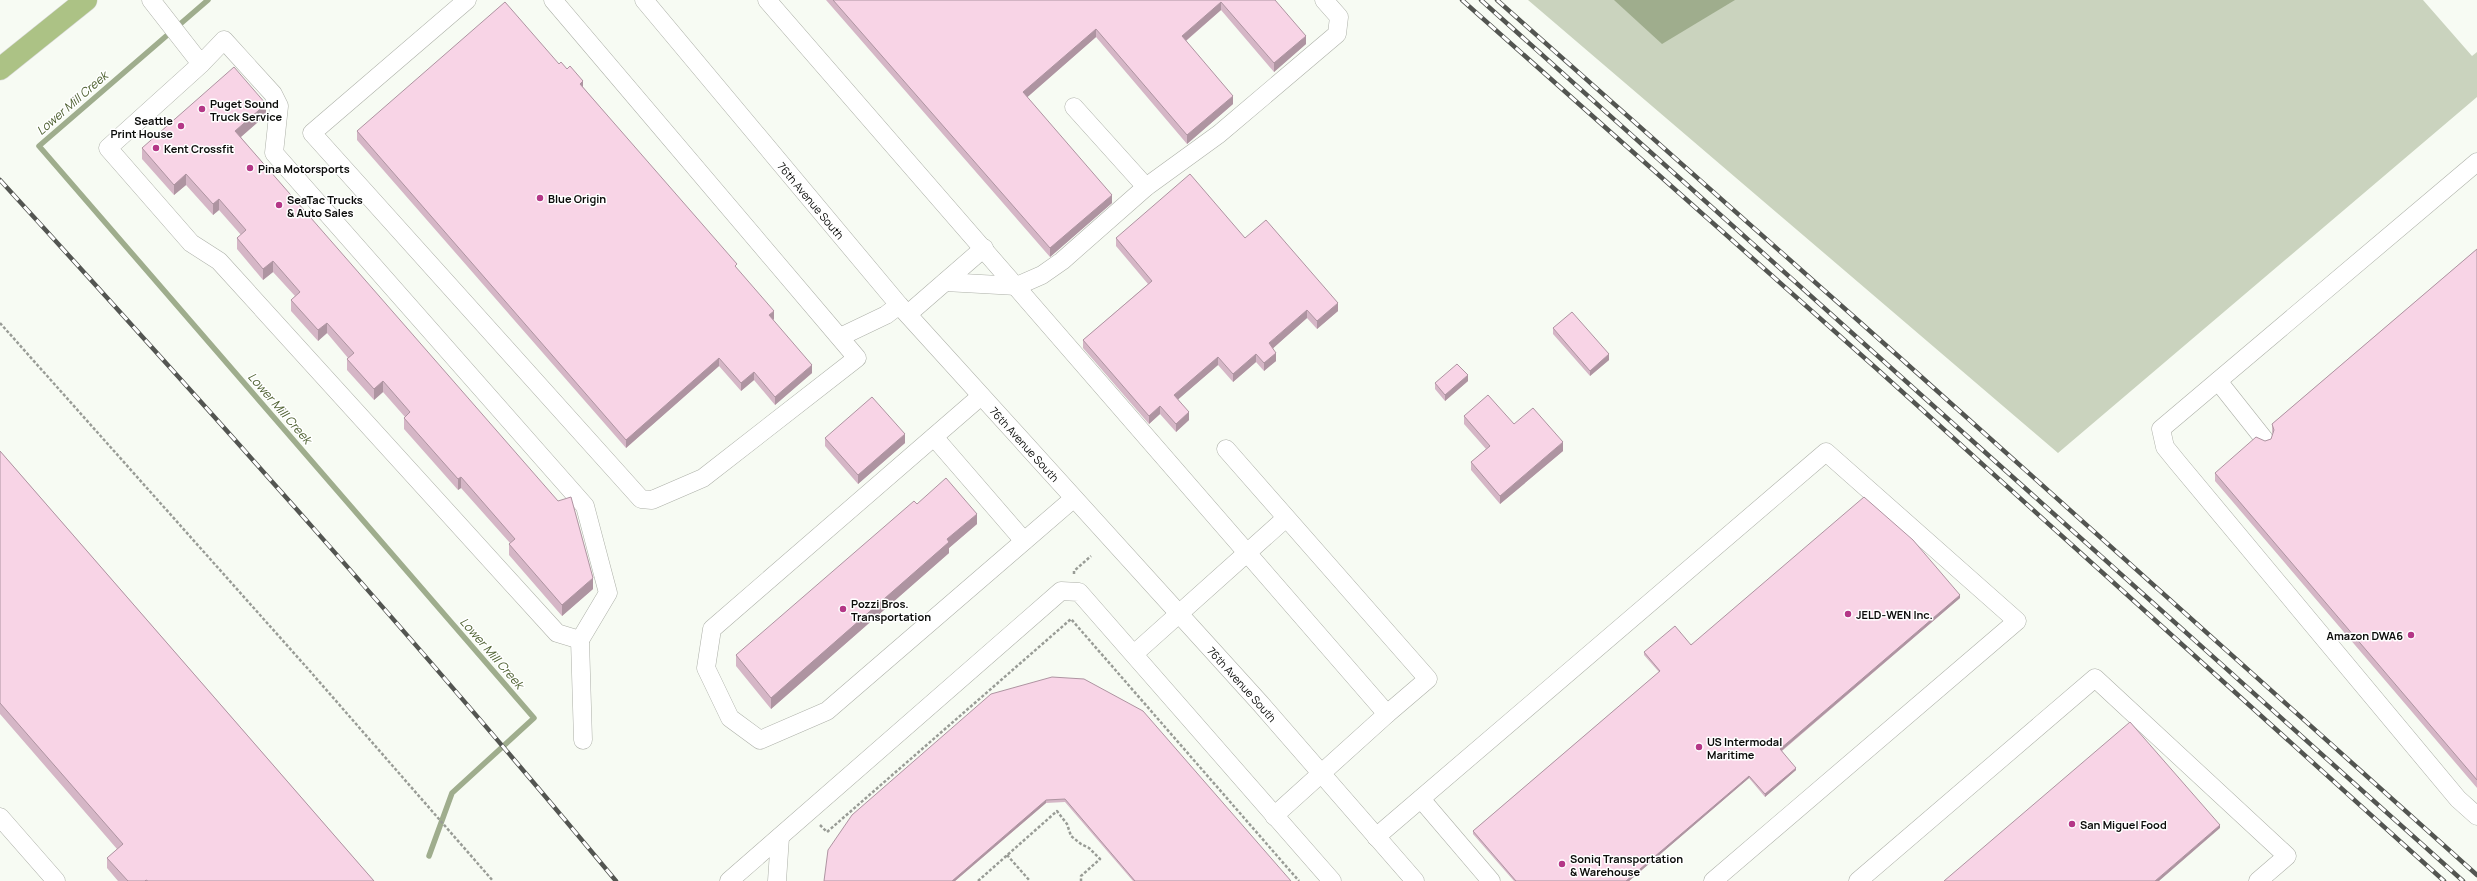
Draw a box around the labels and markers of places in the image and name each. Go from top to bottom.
place label: Puget Sound Truck Service [210,96,282,124]
marker: Puget Sound Truck Service [197,104,207,114]
place label: Seattle Print House [110,113,173,141]
marker: Seattle Print House [176,121,186,131]
place label: Kent Crossfit [164,141,234,156]
marker: Kent Crossfit [151,143,161,153]
place label: Pina Motorsports [258,161,350,176]
marker: Pina Motorsports [245,163,255,173]
place label: Blue Origin [548,191,606,206]
place label: SeaTac Trucks & Auto Sales [287,192,363,220]
marker: Blue Origin [535,193,545,203]
marker: SeaTac Trucks & Auto Sales [274,200,284,210]
place label: Pozzi Bros. Transportation [851,596,931,624]
marker: Pozzi Bros. Transportation [838,604,848,614]
place label: JELD-WEN Inc. [1856,607,1933,622]
marker: JELD-WEN Inc. [1843,609,1853,619]
place label: Amazon DWA6 [2327,628,2403,643]
marker: Amazon DWA6 [2406,630,2416,640]
place label: US Intermodal Maritime [1707,734,1782,762]
marker: US Intermodal Maritime [1694,742,1704,752]
place label: San Miguel Food [2080,817,2167,832]
marker: San Miguel Food [2067,819,2077,829]
place label: Soniq Transportation & Warehouse [1570,851,1683,879]
marker: Soniq Transportation & Warehouse [1557,859,1567,869]

